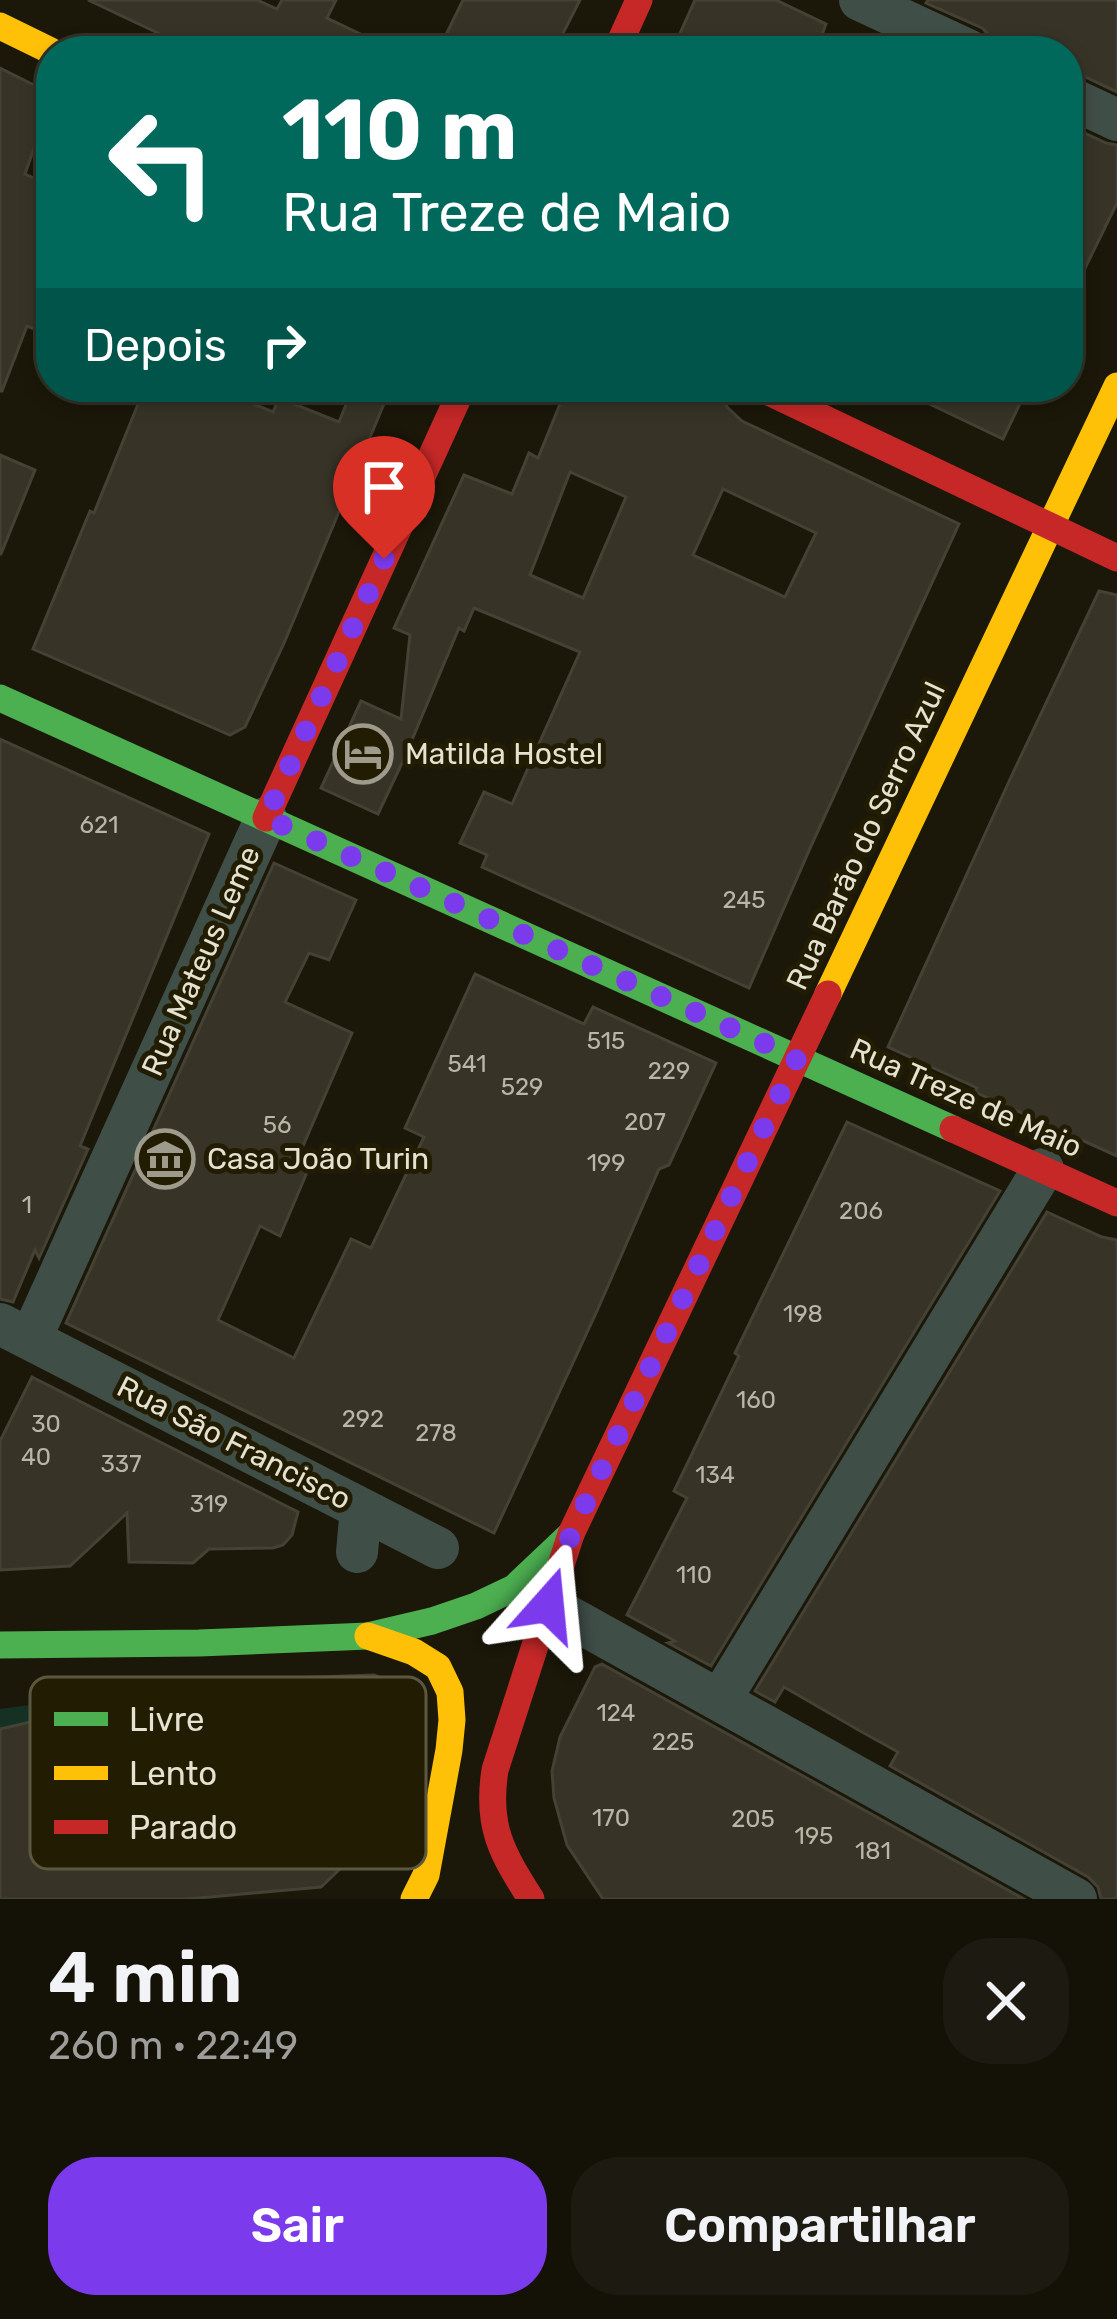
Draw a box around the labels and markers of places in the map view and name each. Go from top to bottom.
pin [333,436,435,559]
hotel icon: Matilda Hostel [332,723,394,785]
place label: Matilda Hostel [405,736,603,772]
museum icon: Casa João Turin [134,1128,196,1190]
place label: Casa João Turin [207,1141,429,1177]

